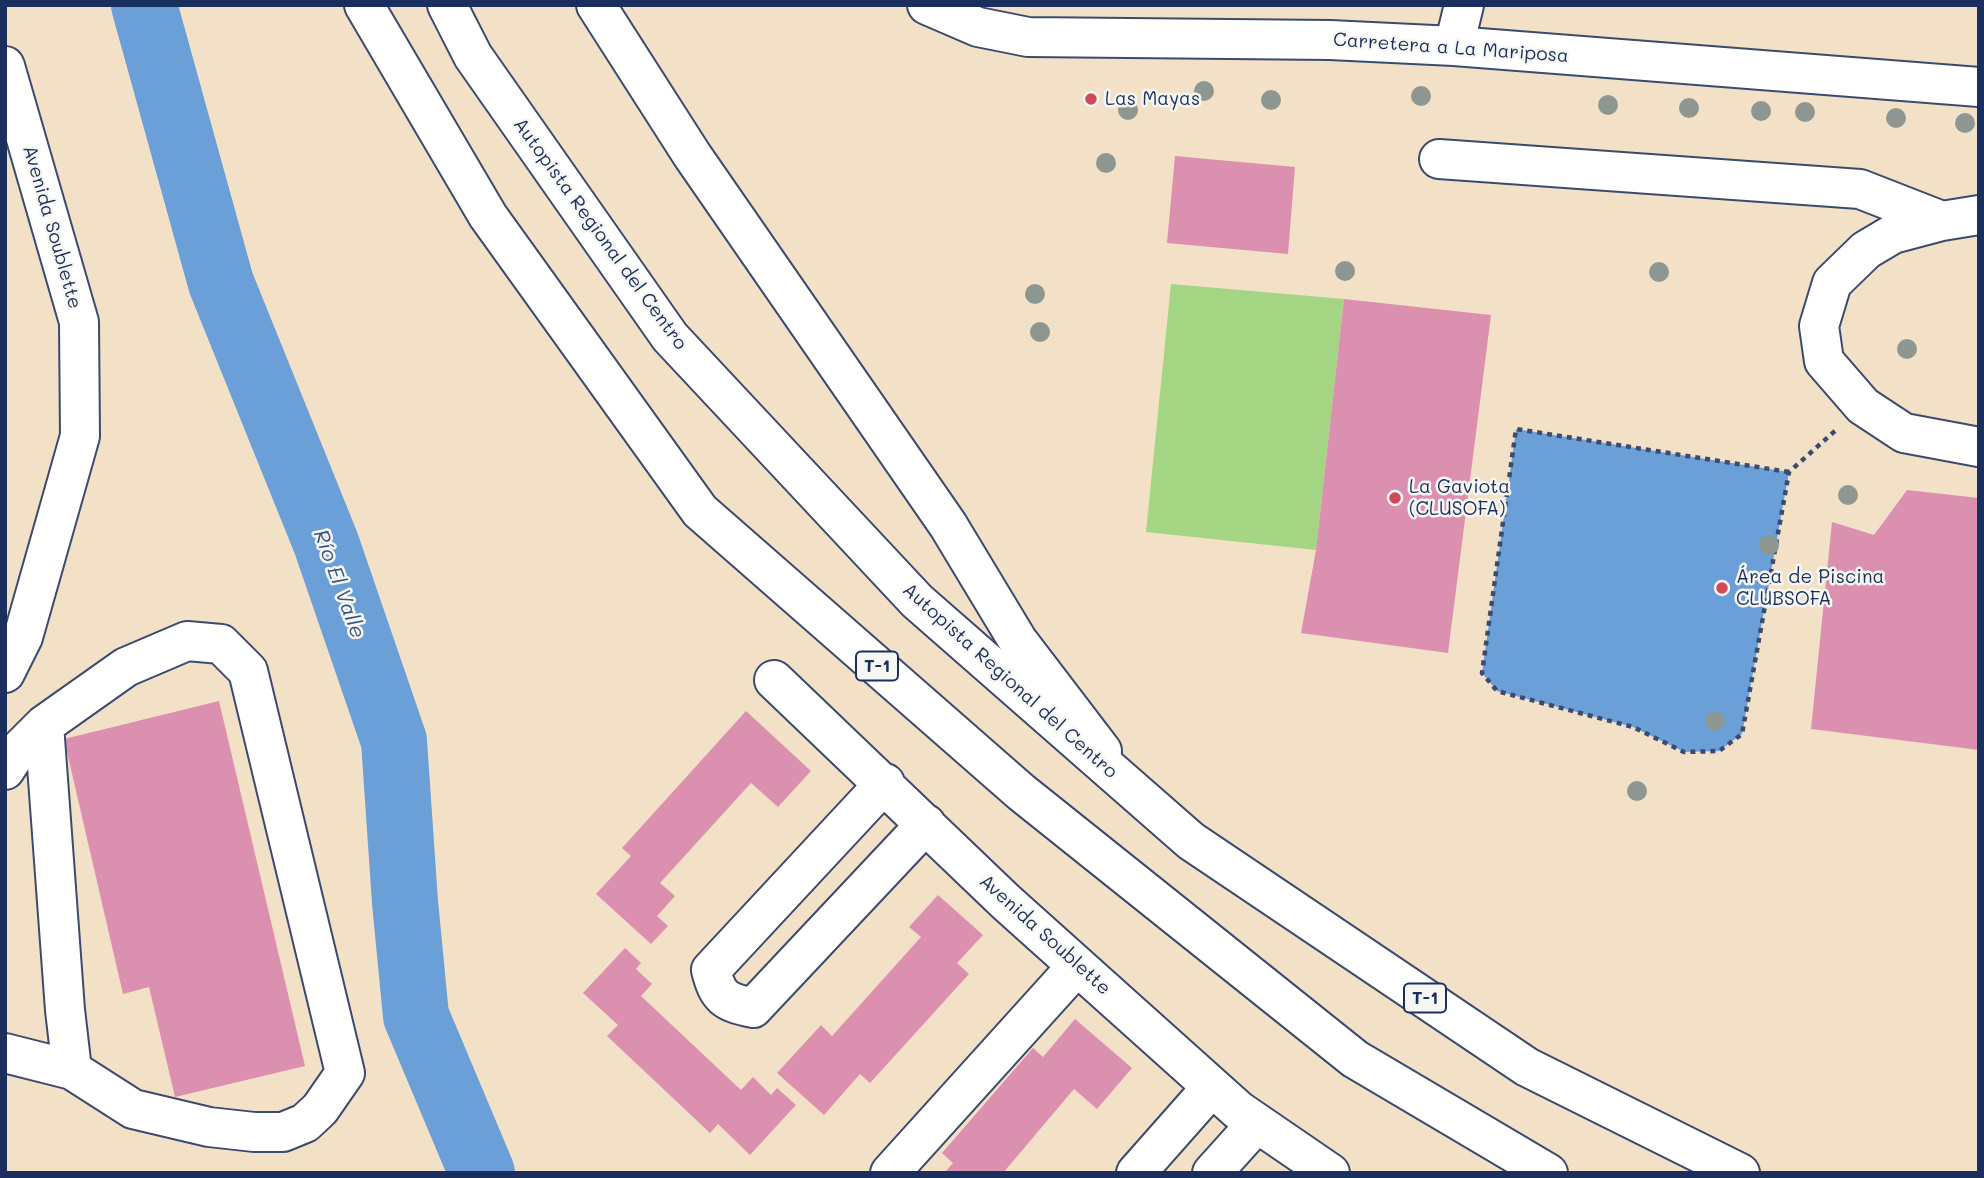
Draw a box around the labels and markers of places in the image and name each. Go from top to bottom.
place label: Las Mayas [1105,88,1200,110]
marker: Las Mayas [1083,91,1099,107]
place label: La Gaviota (CLUSOFA) [1409,476,1510,520]
marker: La Gaviota (CLUSOFA) [1387,490,1403,506]
place label: Área de Piscina CLUBSOFA [1736,566,1884,610]
marker: Área de Piscina CLUBSOFA [1714,580,1730,596]

